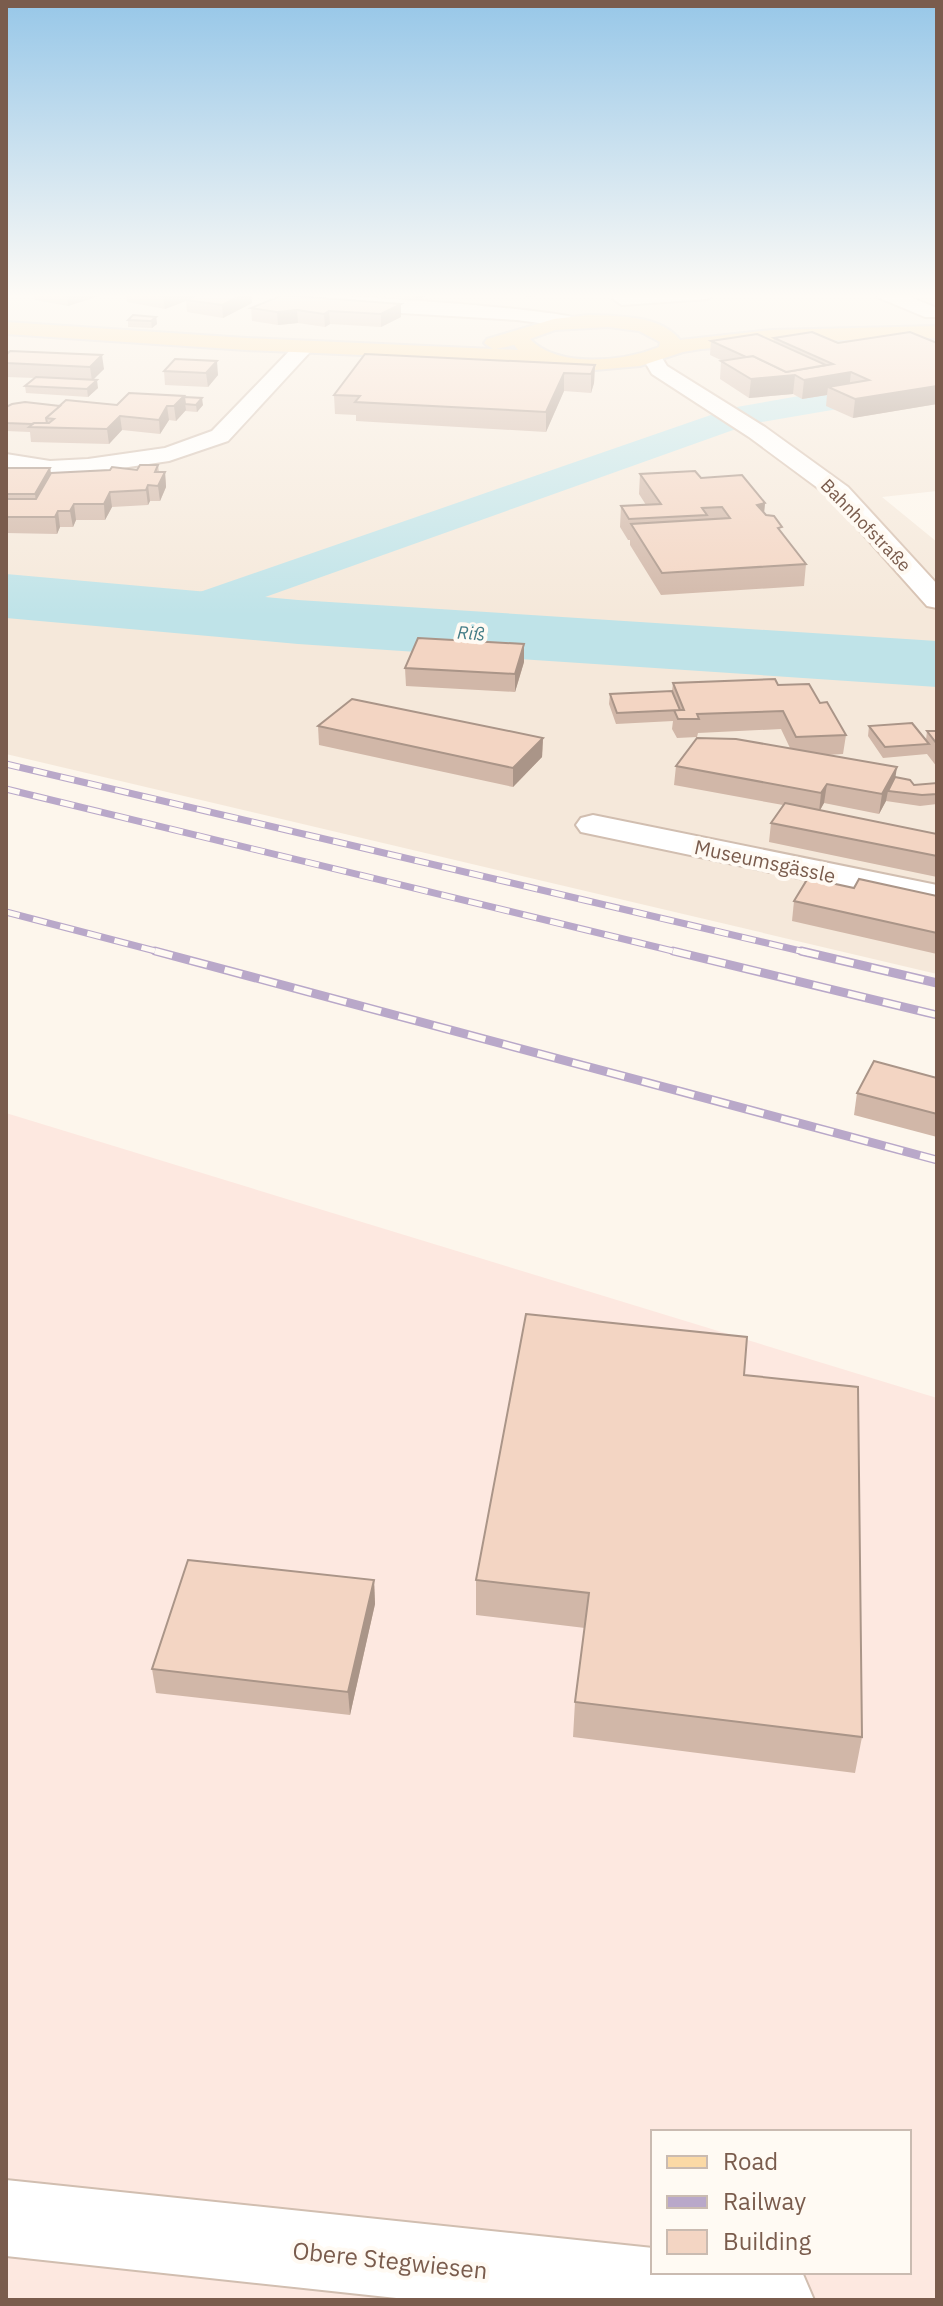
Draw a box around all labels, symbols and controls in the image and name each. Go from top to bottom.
street label: Bahnhofstraße [816,474,916,576]
water label: Riß [456,621,486,645]
street label: Museumsgässle [692,833,838,889]
legend [651,2130,911,2274]
text: Road [723,2145,778,2177]
text: Railway [723,2185,806,2217]
text: Building [723,2225,811,2257]
street label: Obere Stegwiesen [291,2234,489,2286]

